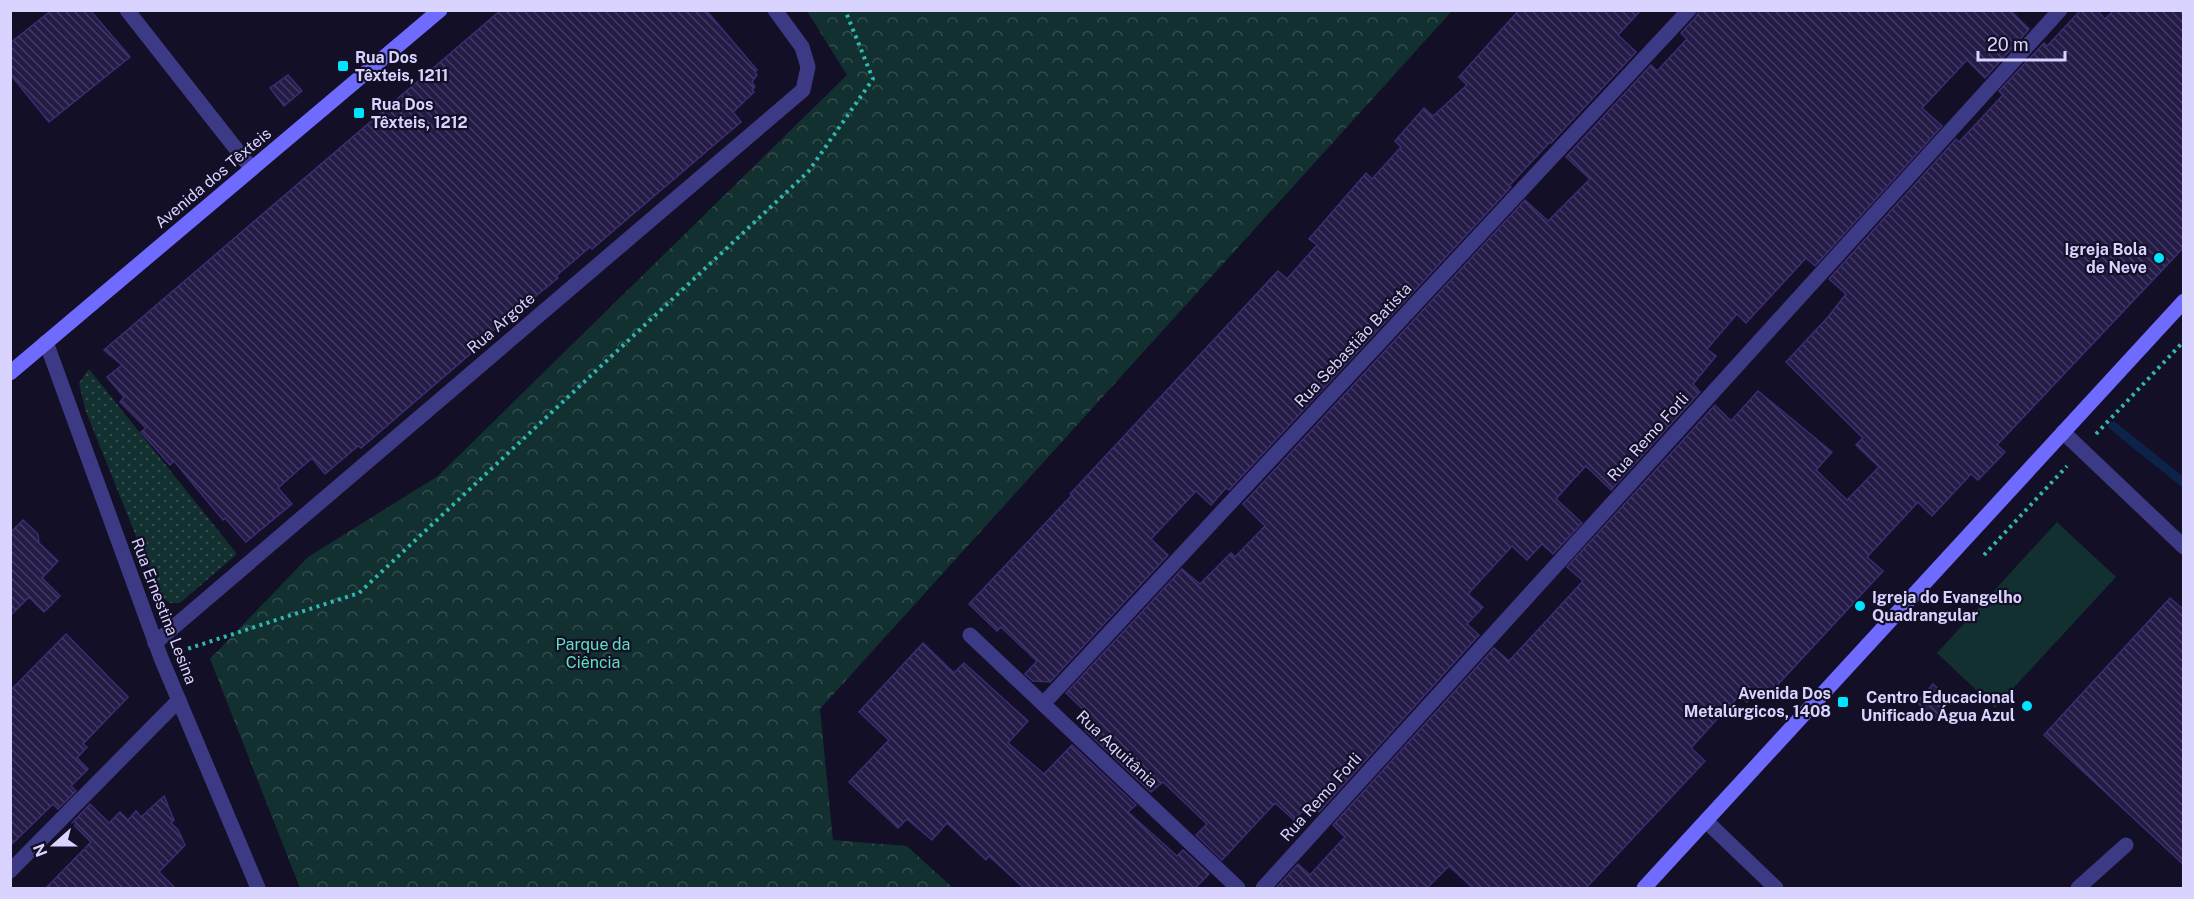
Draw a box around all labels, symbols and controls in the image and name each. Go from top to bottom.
scale bar [1978,24,2065,62]
text: 20 m [1987,34,2029,55]
place label: Rua Dos Têxteis, 1211 [355,48,448,85]
marker: Rua Dos Têxteis, 1211 [336,59,350,73]
place label: Rua Dos Têxteis, 1212 [371,95,468,132]
marker: Rua Dos Têxteis, 1212 [352,106,366,120]
street label: Avenida dos Têxteis [151,124,275,232]
place label: Igreja Bola de Neve [2064,240,2147,277]
marker: Igreja Bola de Neve [2152,251,2166,265]
street label: Rua Sebastião Batista [1291,279,1415,411]
street label: Rua Argote [463,288,539,358]
street label: Rua Remo Forli [1603,389,1693,485]
street label: Rua Ernestina Lesina [127,535,201,687]
place label: Igreja do Evangelho Quadrangular [1872,588,2022,625]
marker: Igreja do Evangelho Quadrangular [1853,599,1867,613]
park label: Parque da Ciência [556,635,630,672]
place label: Avenida Dos Metalúrgicos, 1408 [1684,684,1831,721]
place label: Centro Educacional Unificado Água Azul [1861,688,2015,725]
marker: Avenida Dos Metalúrgicos, 1408 [1836,695,1850,709]
marker: Centro Educacional Unificado Água Azul [2020,699,2034,713]
street label: Rua Aquitânia [1073,707,1161,791]
street label: Rua Remo Forli [1276,749,1366,845]
north arrow [24,815,84,875]
text: N [29,841,52,859]

